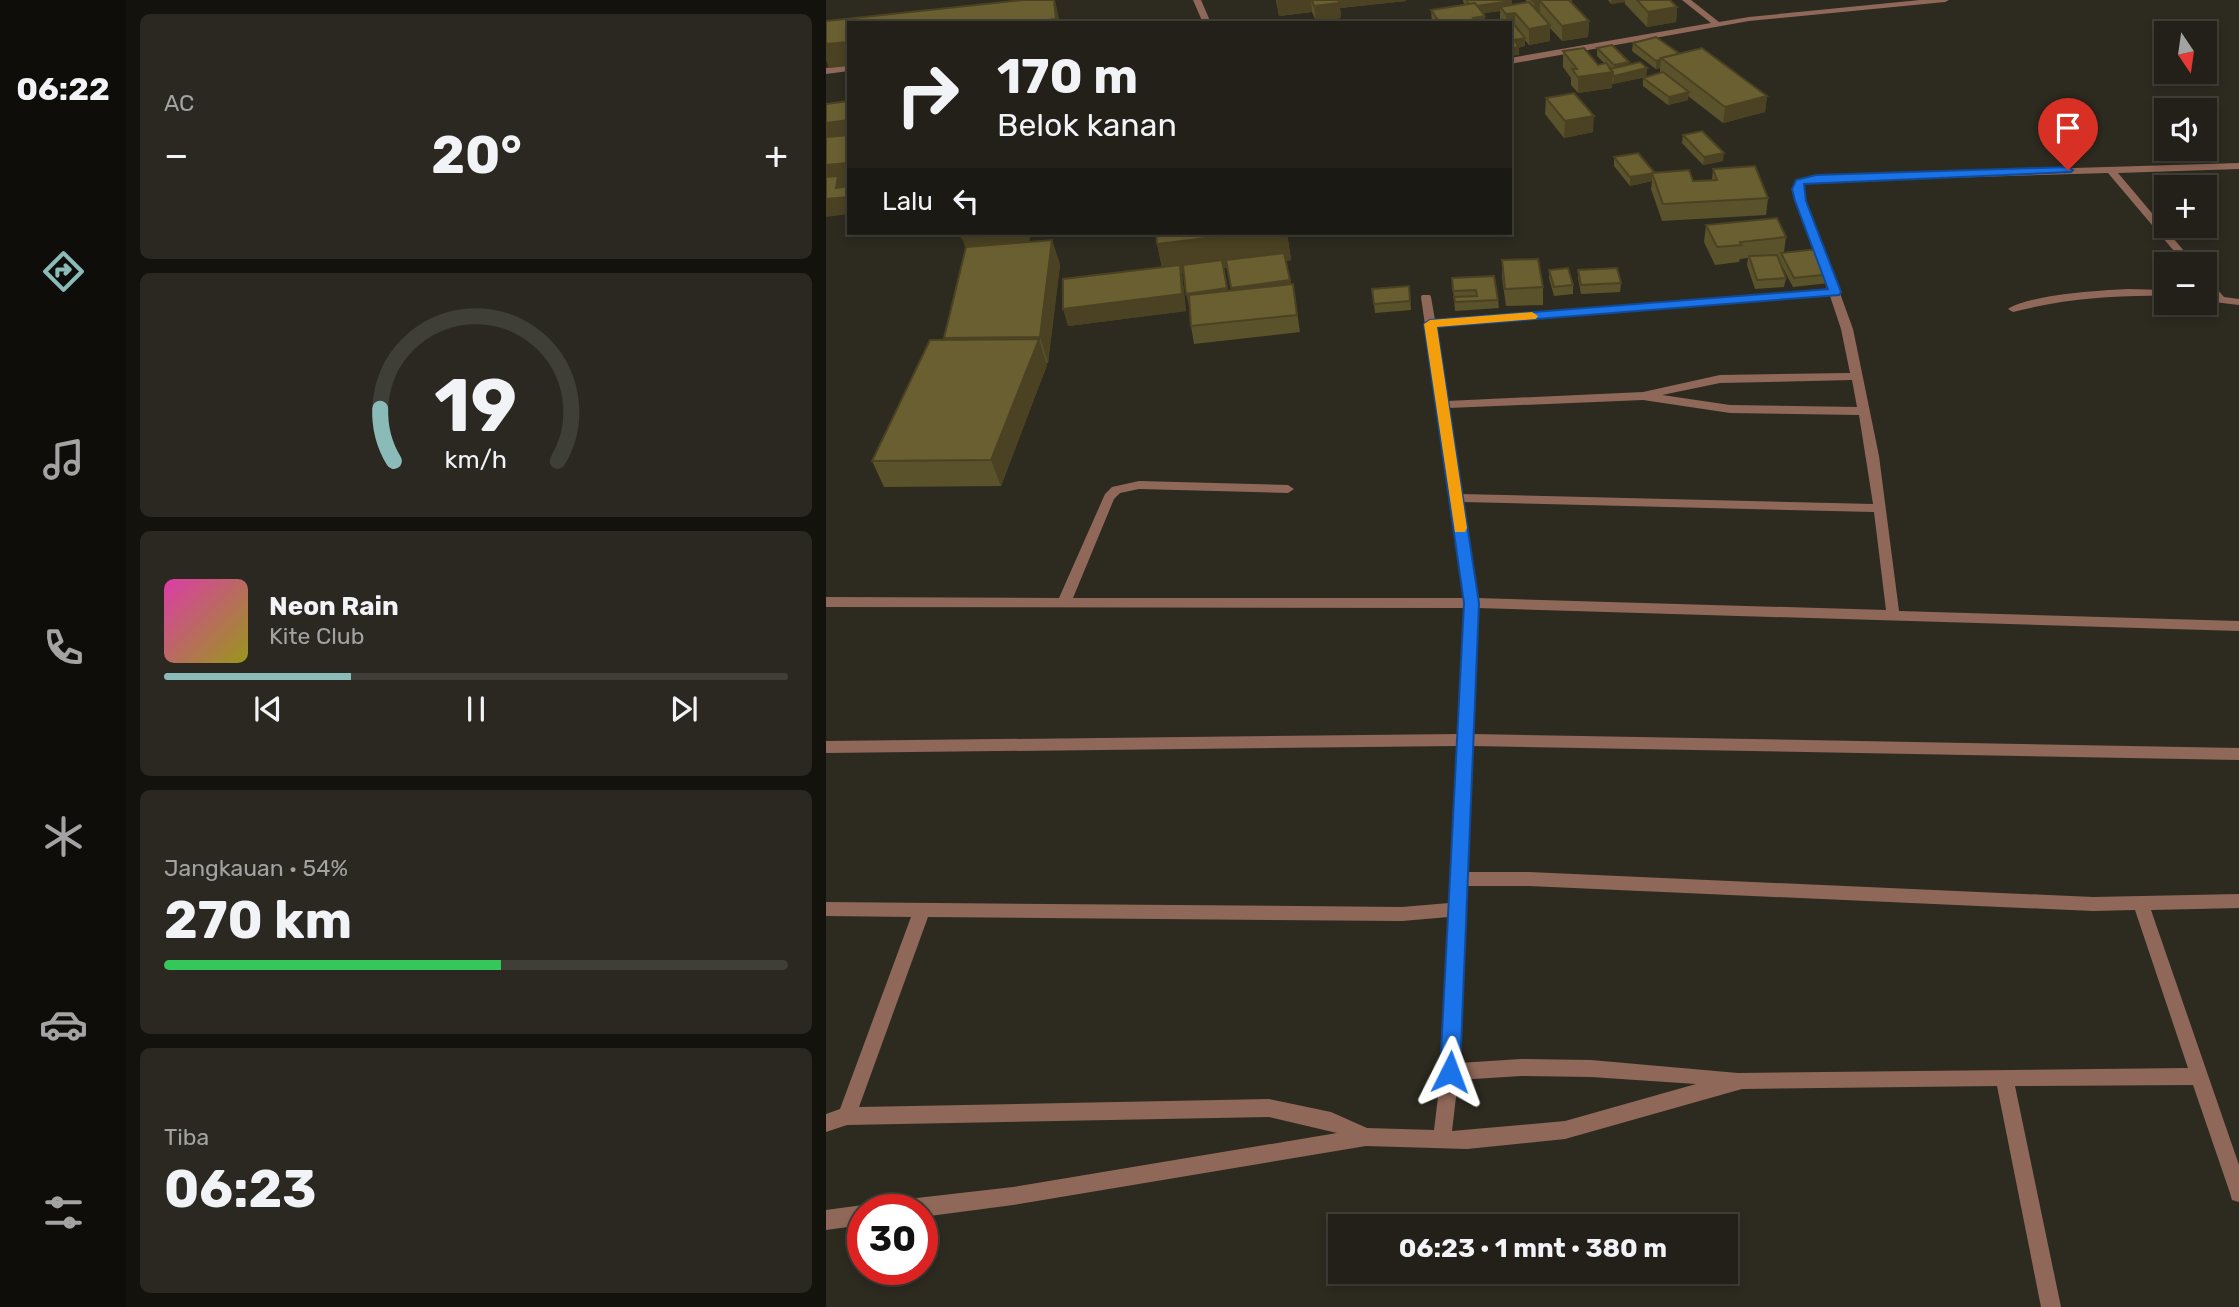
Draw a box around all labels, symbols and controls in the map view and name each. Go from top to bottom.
north arrow [2154,21,2217,84]
map controls [2154,21,2217,315]
text: 170 m [997,47,1138,105]
icon: right [882,49,973,140]
text: 06:22 [16,70,110,108]
text: AC [164,89,194,117]
pin [2038,98,2098,170]
button: sound [2154,98,2217,161]
text: Belok kanan [997,106,1177,144]
icon: arrive [2049,109,2087,147]
text: 20° [431,124,522,186]
text: − [164,132,189,178]
text: + [764,132,788,178]
button: + [2154,175,2217,238]
icon: left [947,182,985,220]
text: Lalu [882,186,933,217]
icon: directions [39,247,88,296]
button: − [2154,252,2217,315]
text: 19 [435,363,517,449]
icon: music [39,435,88,484]
text: km/h [445,445,507,474]
text: Neon Rain [269,591,399,622]
text: Kite Club [269,622,364,650]
icon: phone [39,623,88,672]
icon: previous [249,690,287,728]
icon: pause [457,690,495,728]
icon: next [665,690,703,728]
icon: climate [39,812,88,861]
text: Jangkauan · 54% [164,854,348,882]
text: 270 km [164,889,352,951]
icon: car [39,1000,88,1049]
position arrow [1413,1035,1487,1109]
text: Tiba [164,1123,209,1151]
text: 06:23 [164,1158,316,1220]
icon: filters [39,1188,88,1237]
speed limit sign: 30 [847,1194,938,1285]
text: 06:23 · 1 mnt · 380 m [1399,1233,1667,1264]

